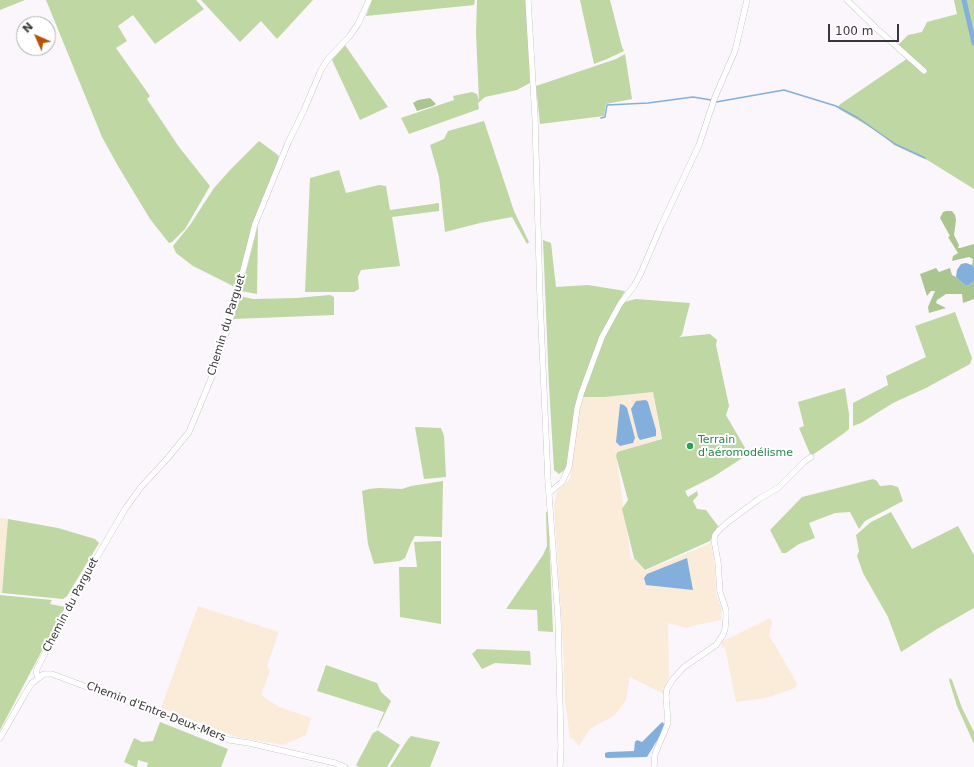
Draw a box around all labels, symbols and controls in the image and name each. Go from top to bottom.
north arrow [16,16,56,56]
scale bar [830,16,901,42]
text: N [20,20,36,36]
text: 100 m [835,24,873,38]
street label: Chemin du Parguet [205,273,249,377]
place label: Terrain d'aéromodélisme [698,433,793,459]
marker: Terrain d'aéromodélisme [685,441,695,451]
street label: Chemin du Parguet [40,555,102,655]
street label: Chemin d'Entre-Deux-Mers [84,679,228,745]

